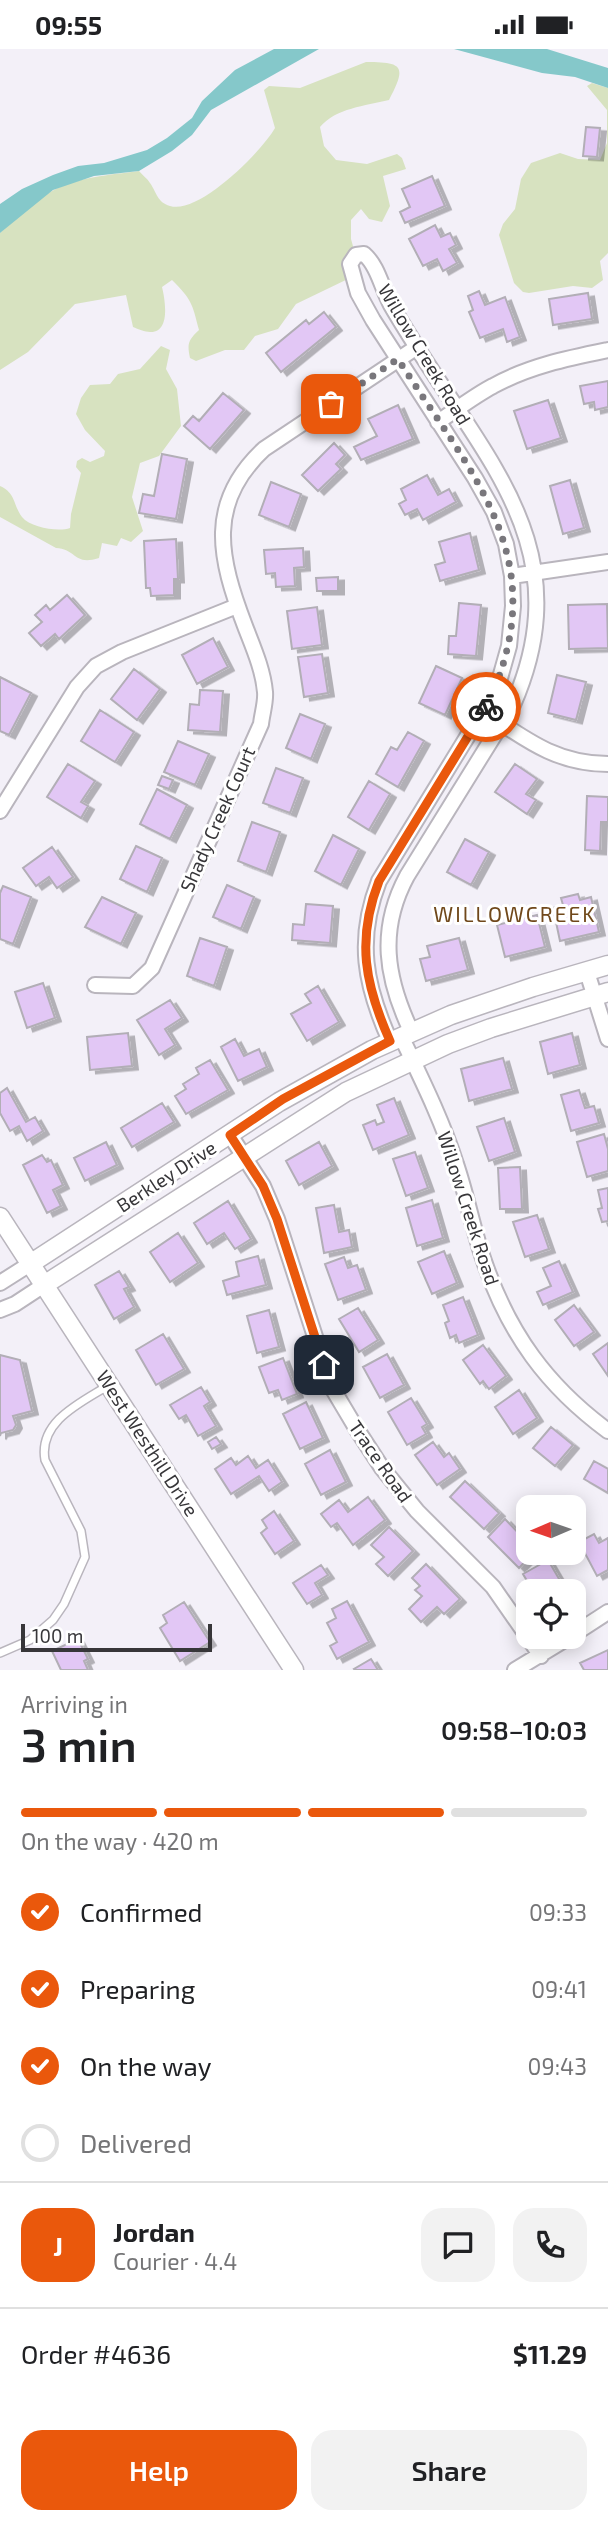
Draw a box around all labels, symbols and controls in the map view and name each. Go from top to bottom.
text: 09:55 [35,9,102,40]
street label: Willow Creek Road [374,279,476,429]
pin [301,374,361,434]
icon: bag [312,385,350,423]
courier [451,672,521,742]
icon: bike [467,688,505,726]
street label: Shady Creek Court [175,743,259,895]
district label: WILLOWCREEK [433,901,597,926]
street label: Willow Creek Road [433,1128,505,1288]
street label: Berkley Drive [112,1135,220,1217]
pin [294,1335,354,1395]
icon: home [305,1346,343,1384]
street label: West Westhill Drive [92,1366,204,1520]
street label: Trace Road [344,1416,418,1506]
north arrow [516,1495,586,1565]
map controls [516,1495,586,1649]
button: locate [516,1579,586,1649]
scale bar [21,1621,212,1653]
text: 100 m [32,1624,83,1647]
text: Arriving in [21,1690,128,1718]
text: 09:58–10:03 [441,1714,587,1745]
text: 3 min [21,1716,137,1771]
text: On the way · 420 m [21,1827,219,1855]
icon: check [21,1893,59,1931]
text: Confirmed [80,1896,203,1927]
text: 09:33 [529,1898,587,1926]
icon: check [21,1970,59,2008]
text: Preparing [80,1973,195,2004]
text: 09:41 [531,1975,587,2003]
icon: check [21,2047,59,2085]
text: On the way [80,2050,211,2081]
text: 09:43 [528,2052,587,2080]
text: Delivered [80,2127,192,2158]
button: chat [421,2208,495,2282]
button: phone [513,2208,587,2282]
text: Jordan [113,2216,195,2247]
text: J [53,2230,63,2261]
text: Courier · 4.4 [113,2247,237,2275]
text: Order #4636 [21,2338,171,2369]
text: $11.29 [513,2338,587,2369]
button: Help [21,2430,297,2510]
button: Share [311,2430,587,2510]

